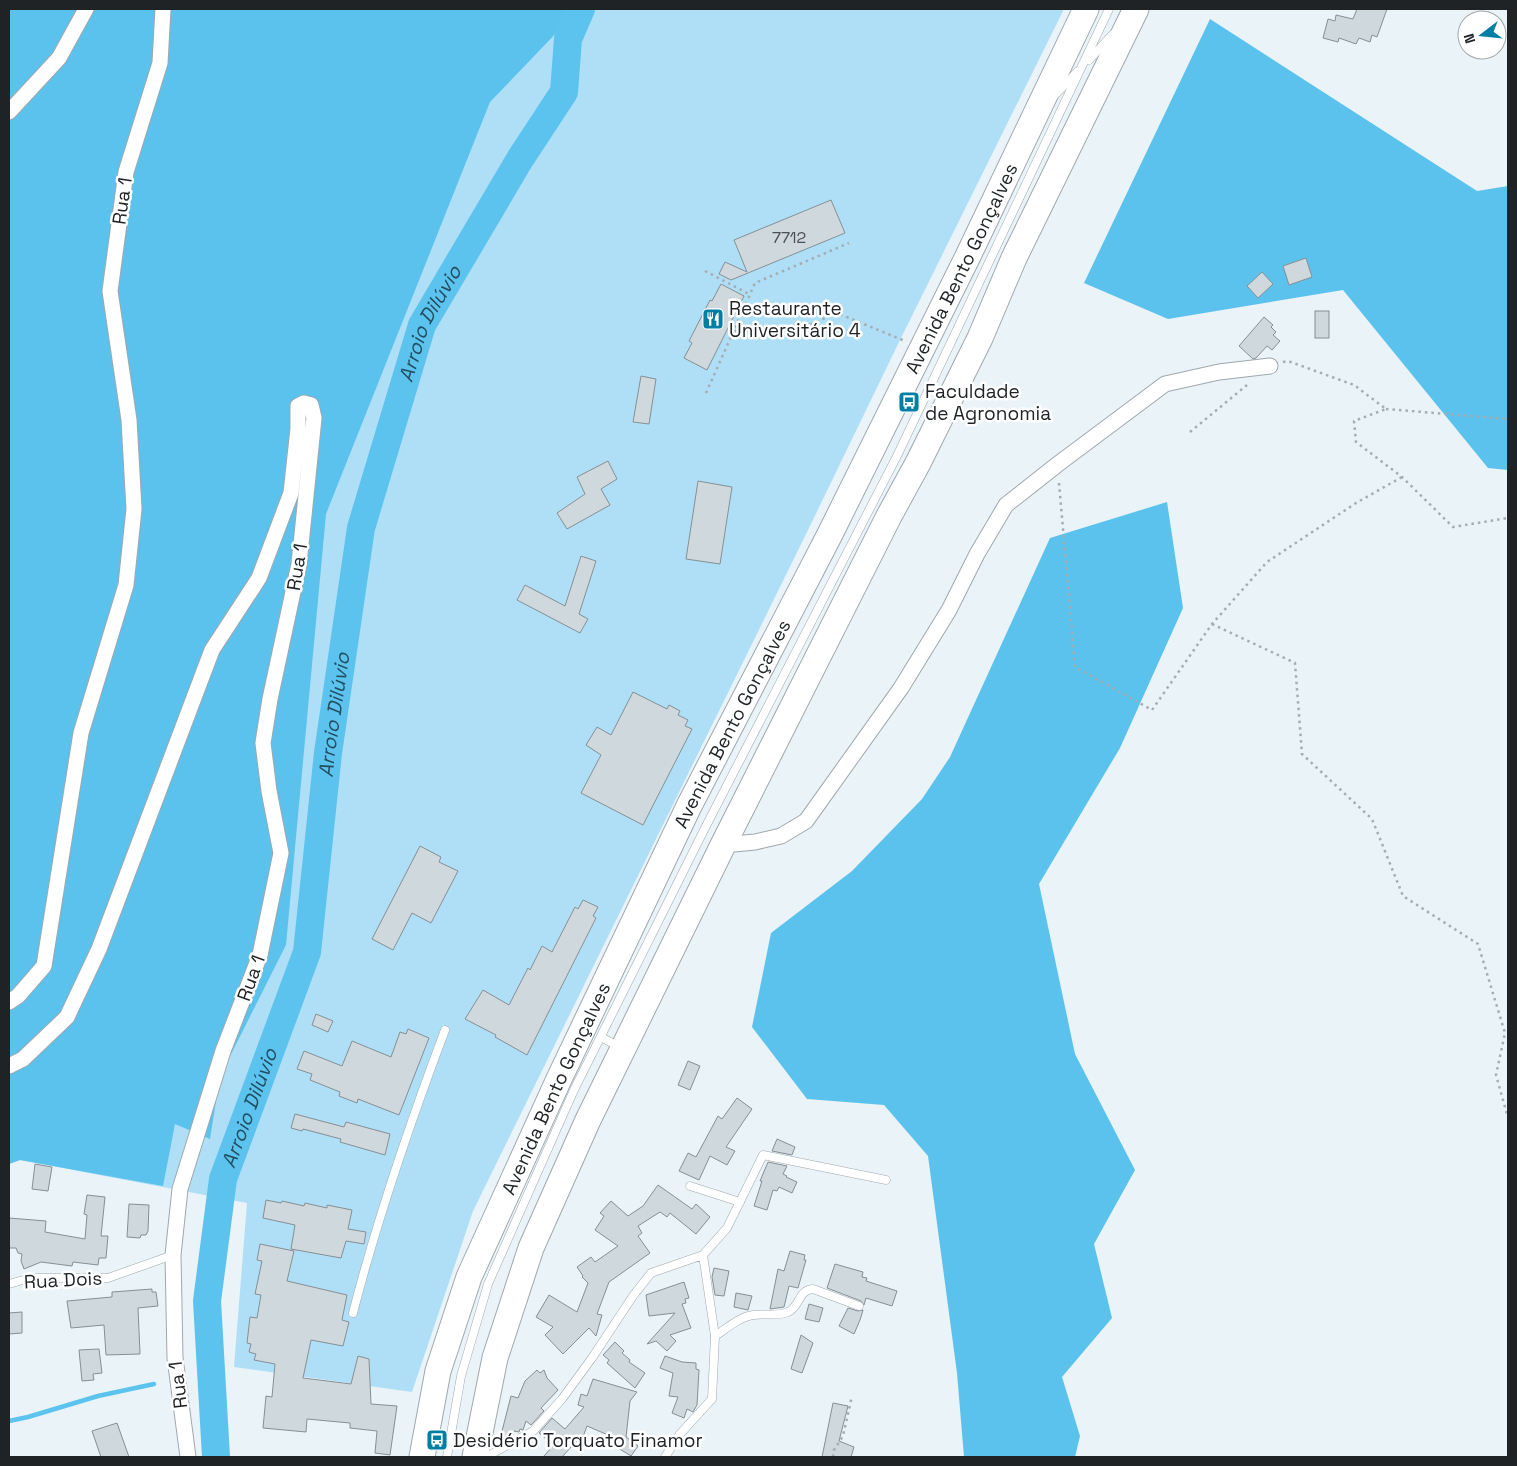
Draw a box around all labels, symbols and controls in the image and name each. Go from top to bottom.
north arrow [1457,10,1507,60]
text: N [1460,32,1479,46]
street label: Avenida Bento Gonçalves [899,159,1023,378]
street label: Rua 1 [106,176,138,226]
house number: 7712 [772,227,806,248]
water label: Arroio Dilúvio [393,260,468,385]
place label: Restaurante Universitário 4 [729,296,861,343]
restaurant icon: Restaurante Universitário 4 [701,307,725,331]
place label: Faculdade de Agronomia [925,379,1051,426]
bus stop icon: Faculdade de Agronomia [897,390,921,414]
street label: Rua 1 [281,542,313,592]
street label: Avenida Bento Gonçalves [668,615,796,832]
water label: Arroio Dilúvio [313,650,356,778]
street label: Rua 1 [231,951,271,1005]
street label: Avenida Bento Gonçalves [496,978,616,1199]
water label: Arroio Dilúvio [215,1044,283,1171]
street label: Rua Dois [23,1265,103,1295]
street label: Rua 1 [163,1360,193,1410]
bus stop icon: Desidério Torquato Finamor [425,1428,449,1452]
place label: Desidério Torquato Finamor [453,1428,703,1453]

